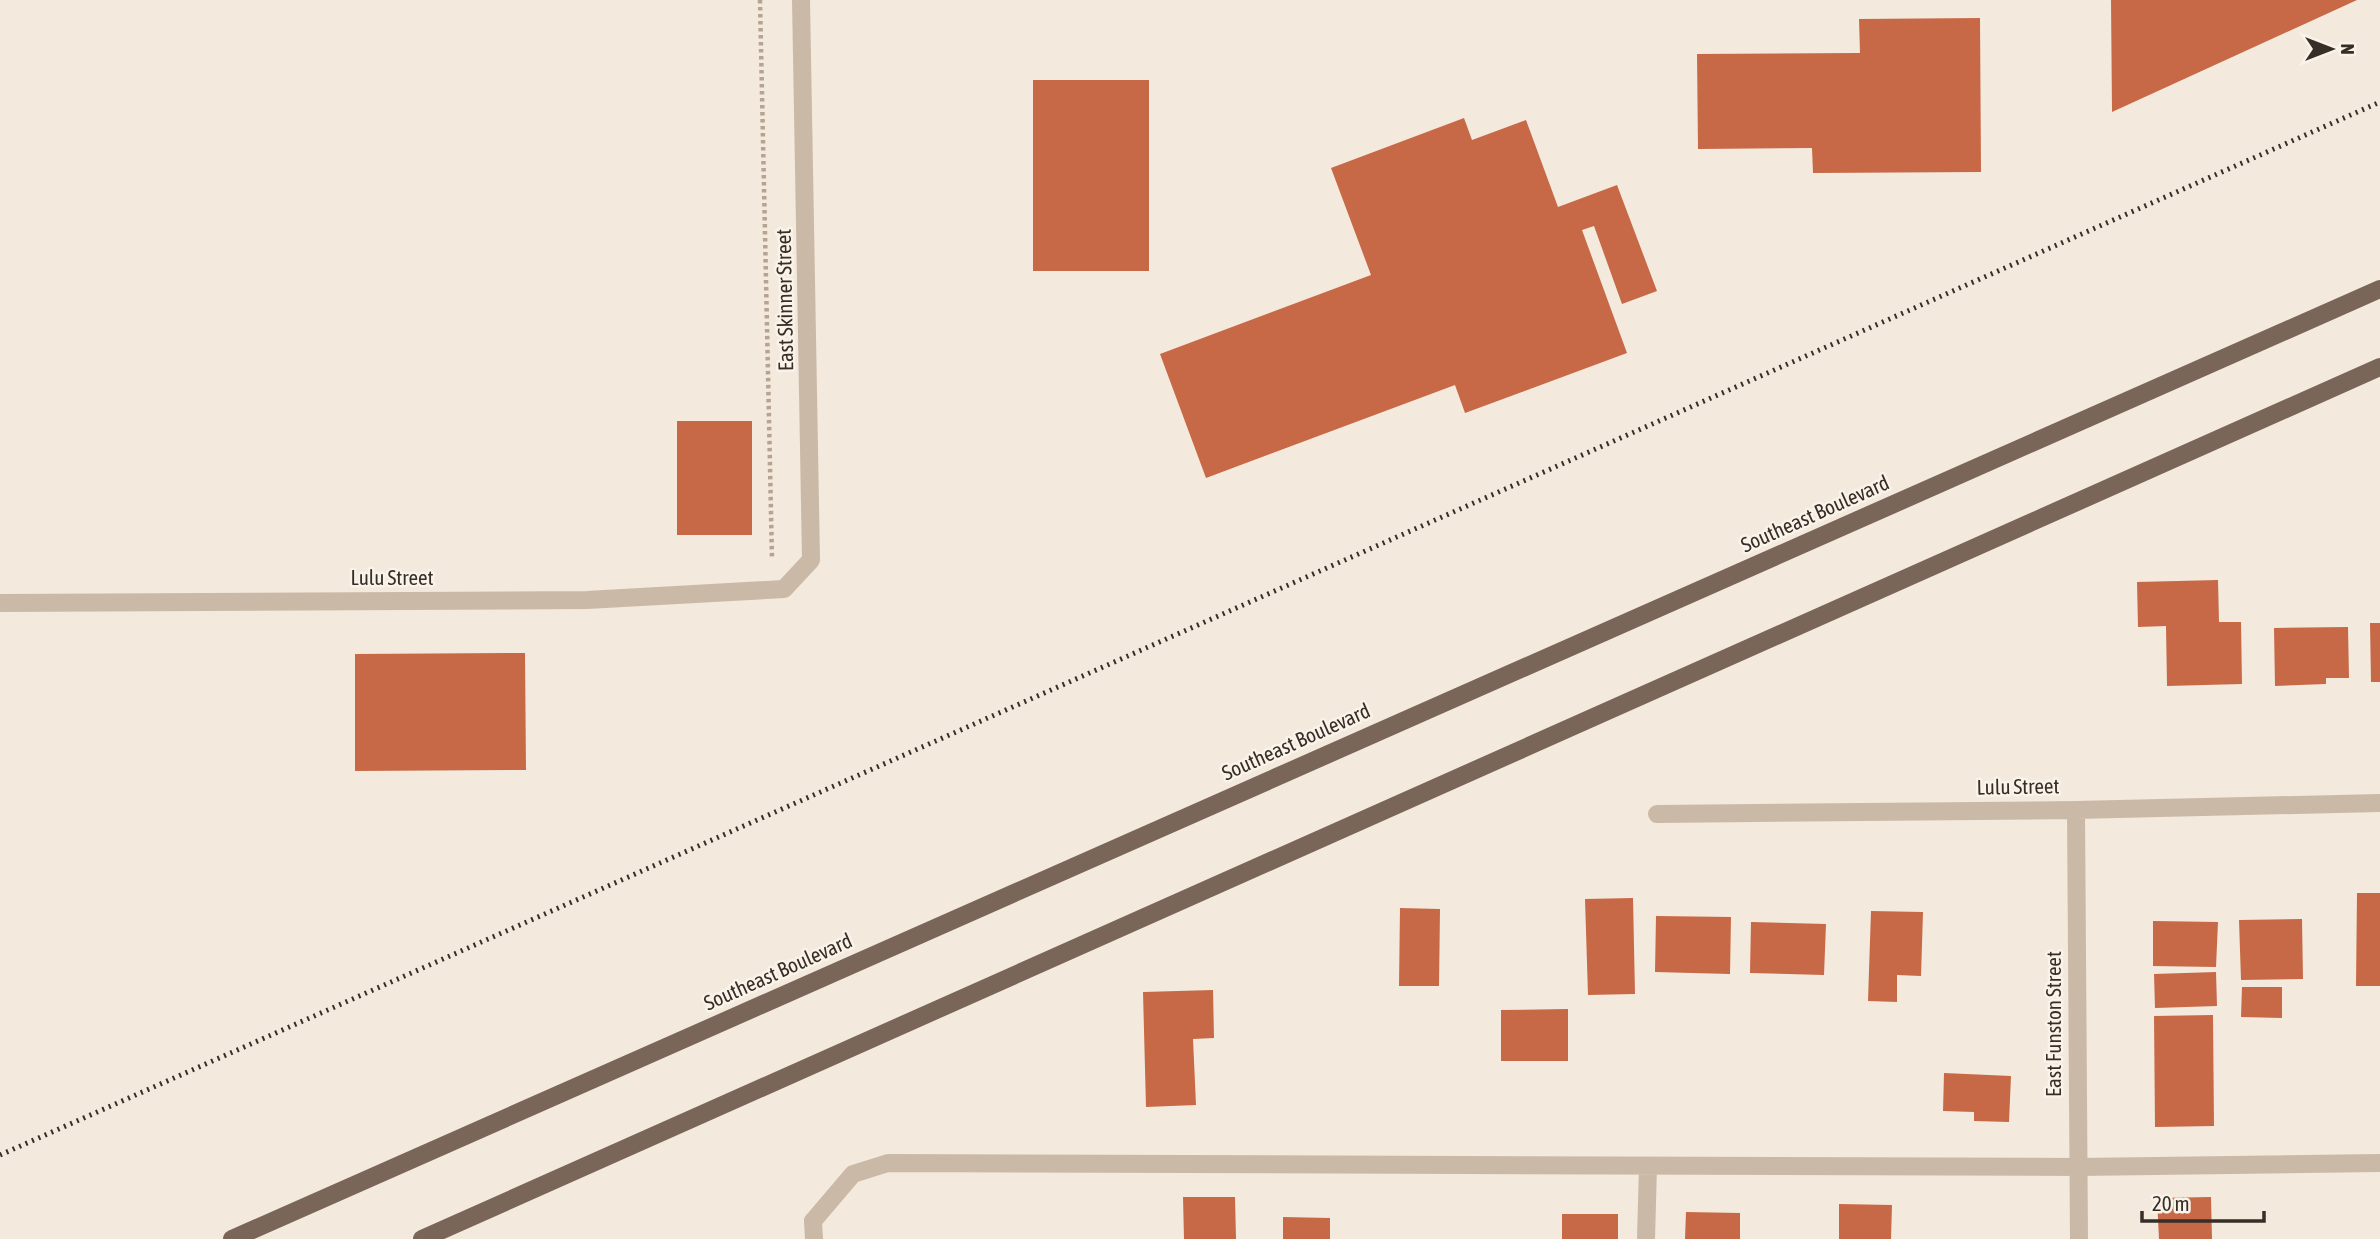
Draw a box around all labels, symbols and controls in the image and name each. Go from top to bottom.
north arrow [2296,14,2366,84]
text: N [2337,43,2359,55]
street label: East Skinner Street [771,229,797,371]
street label: Southeast Boulevard [1737,470,1892,557]
street label: Lulu Street [351,565,433,589]
street label: Southeast Boulevard [1218,698,1373,785]
street label: Lulu Street [1976,773,2060,799]
street label: Southeast Boulevard [700,928,855,1015]
street label: East Funston Street [2041,951,2065,1097]
scale bar [2142,1180,2264,1224]
text: 20 m [2152,1191,2190,1215]

